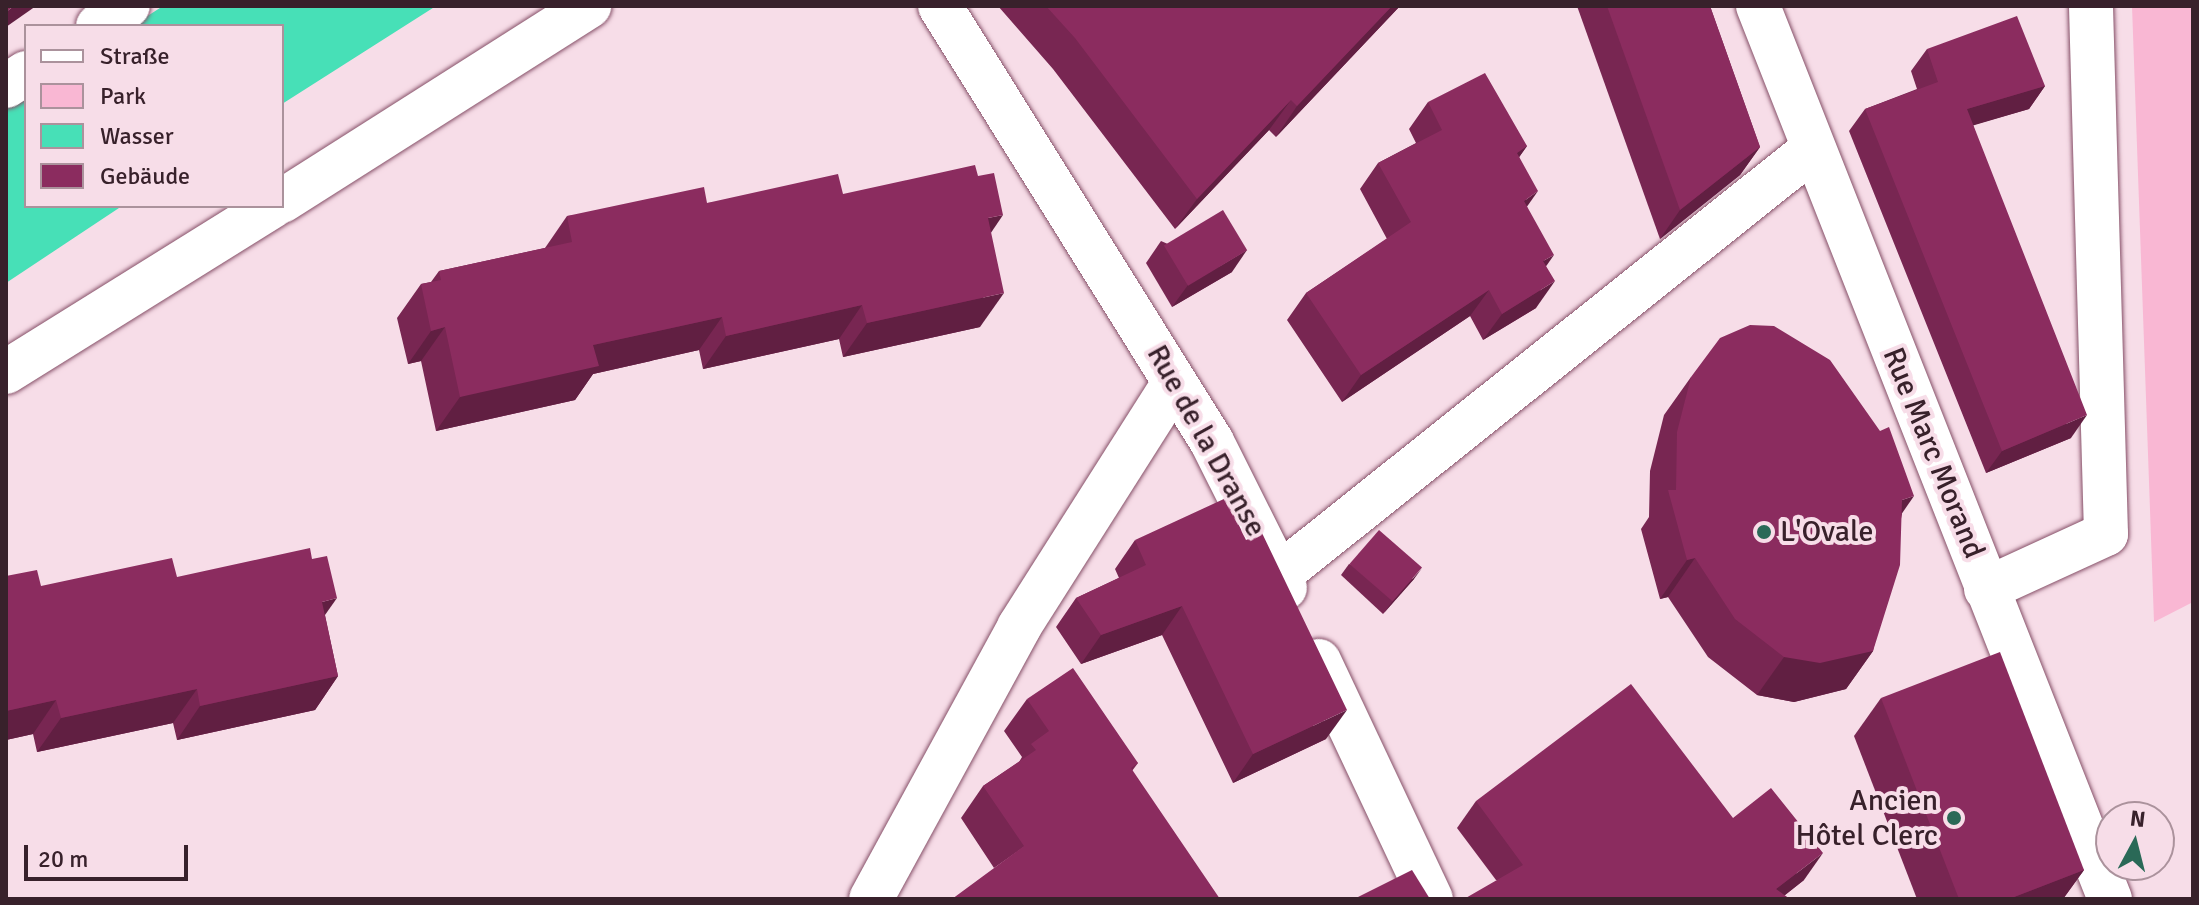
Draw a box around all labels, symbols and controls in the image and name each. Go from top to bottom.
legend [24,24,284,208]
text: Straße [100,41,170,71]
text: Park [100,81,146,111]
text: Wasser [100,121,174,151]
text: Gebäude [100,161,190,191]
street label: Rue de la Dranse [1139,339,1273,543]
street label: Rue Marc Morand [1874,342,1992,564]
place label: L'Ovale [1780,514,1874,550]
marker: L'Ovale [1755,523,1773,541]
place label: Ancien Hôtel Clerc [1796,783,1938,854]
north arrow [2095,801,2175,881]
text: N [2128,804,2147,833]
marker: Ancien Hôtel Clerc [1945,809,1963,827]
scale bar [28,829,192,879]
text: 20 m [38,844,88,874]

